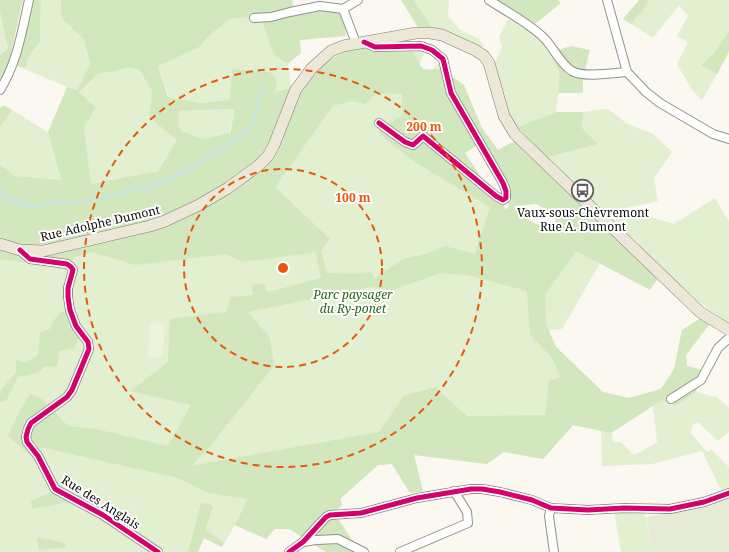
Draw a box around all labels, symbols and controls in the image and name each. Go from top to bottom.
text: 200 m [406,118,442,135]
bus stop icon: Vaux-sous-Chèvremont Rue A. Dumont [570,178,596,204]
text: 100 m [335,189,371,206]
street label: Rue Adolphe Dumont [38,201,162,245]
place label: Vaux-sous-Chèvremont Rue A. Dumont [517,204,649,235]
centre of rings [276,261,290,275]
park label: Parc paysager du Ry-ponet [312,286,393,317]
street label: Rue des Anglais [58,471,144,533]

